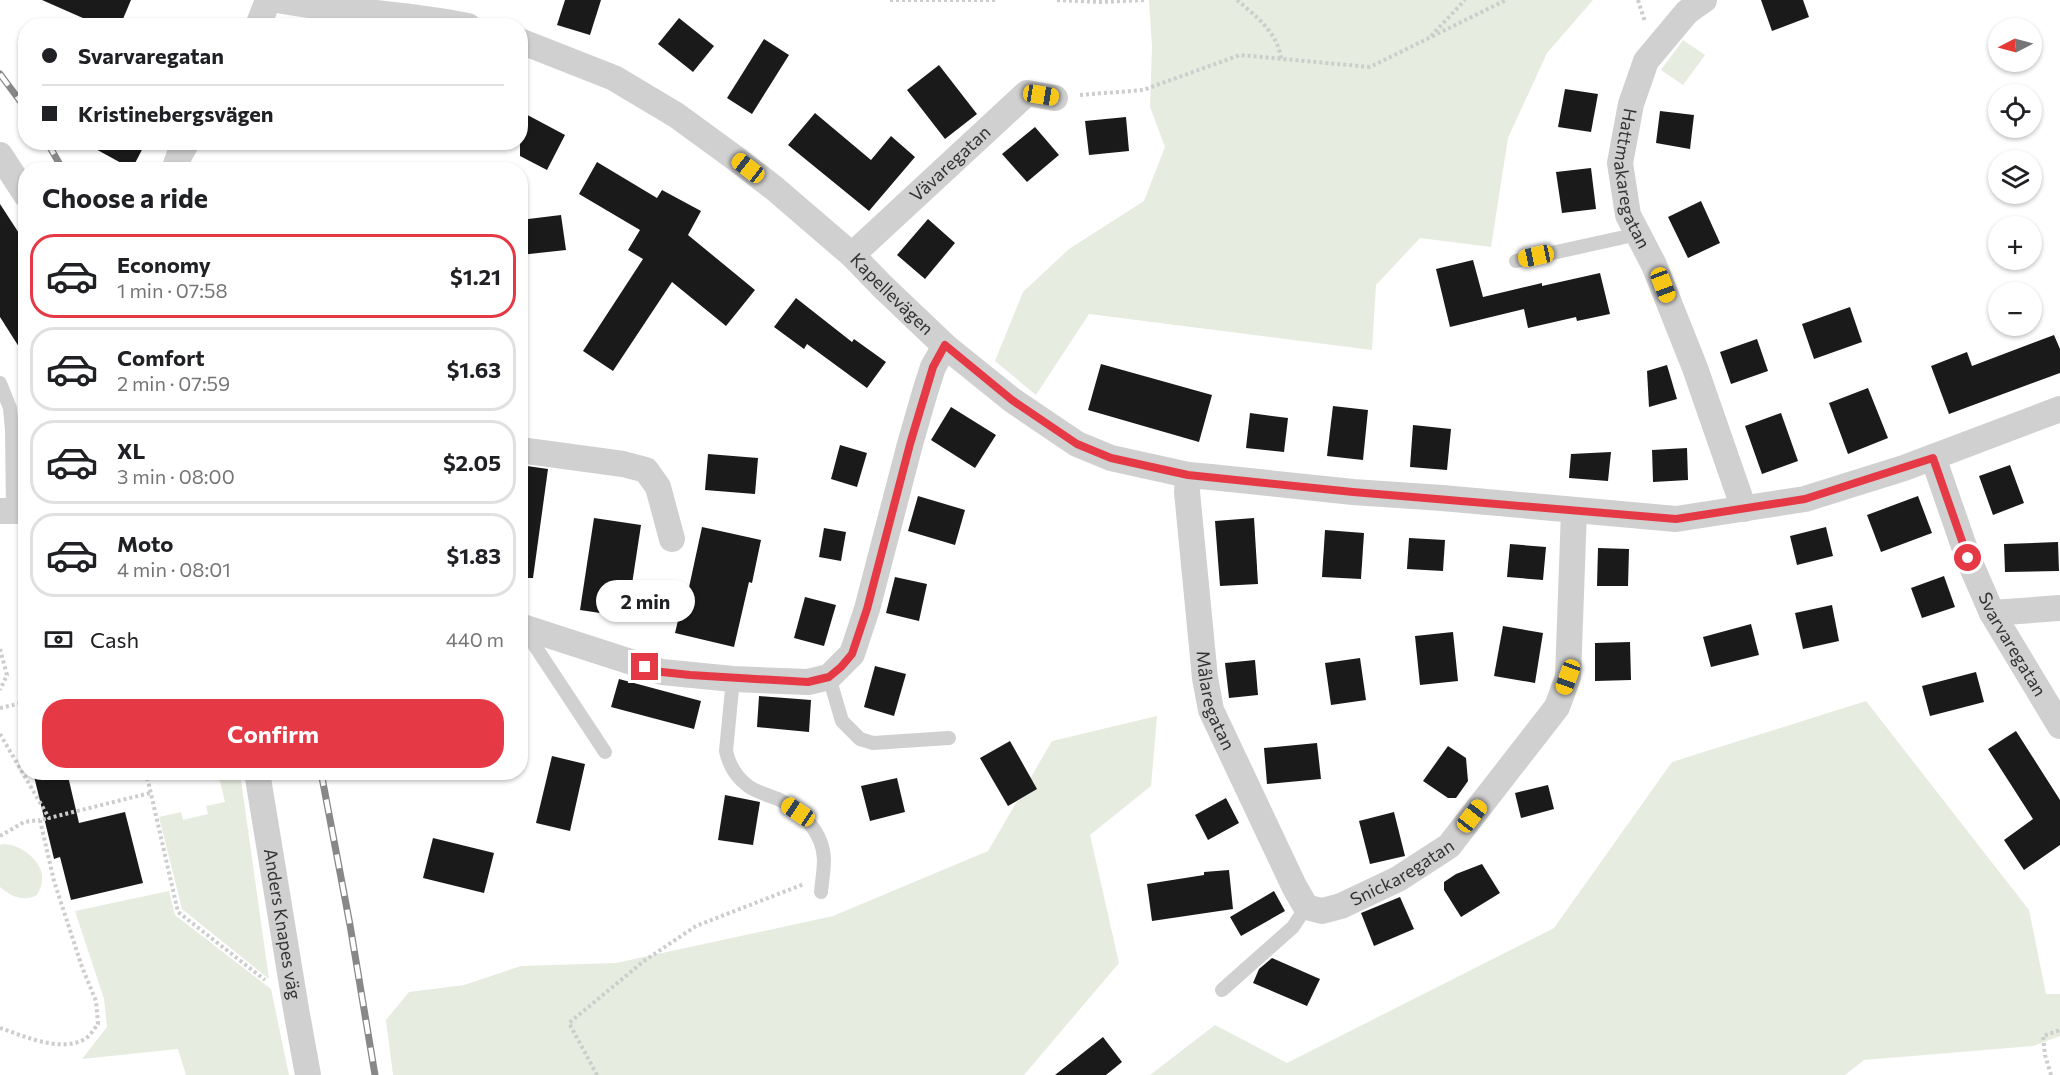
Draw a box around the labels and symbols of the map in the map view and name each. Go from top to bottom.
north arrow [1988,18,2042,72]
car [1022,83,1060,107]
street label: Hattmakaregatan [1610,107,1655,252]
street label: Vävaregatan [905,121,994,206]
car [728,150,768,186]
car [1517,243,1555,269]
street label: Kapellevägen [846,248,938,339]
car [1648,265,1678,305]
route start [1954,544,1981,571]
callout: 2 min [596,580,694,622]
street label: Svarvaregatan [1974,589,2052,700]
street label: Målaregatan [1192,650,1240,753]
route end [631,653,658,680]
car [1553,657,1583,697]
car [778,794,818,830]
car [1454,796,1490,836]
street label: Snickaregatan [1346,834,1458,910]
street label: Anders Knapes väg [260,847,306,1001]

